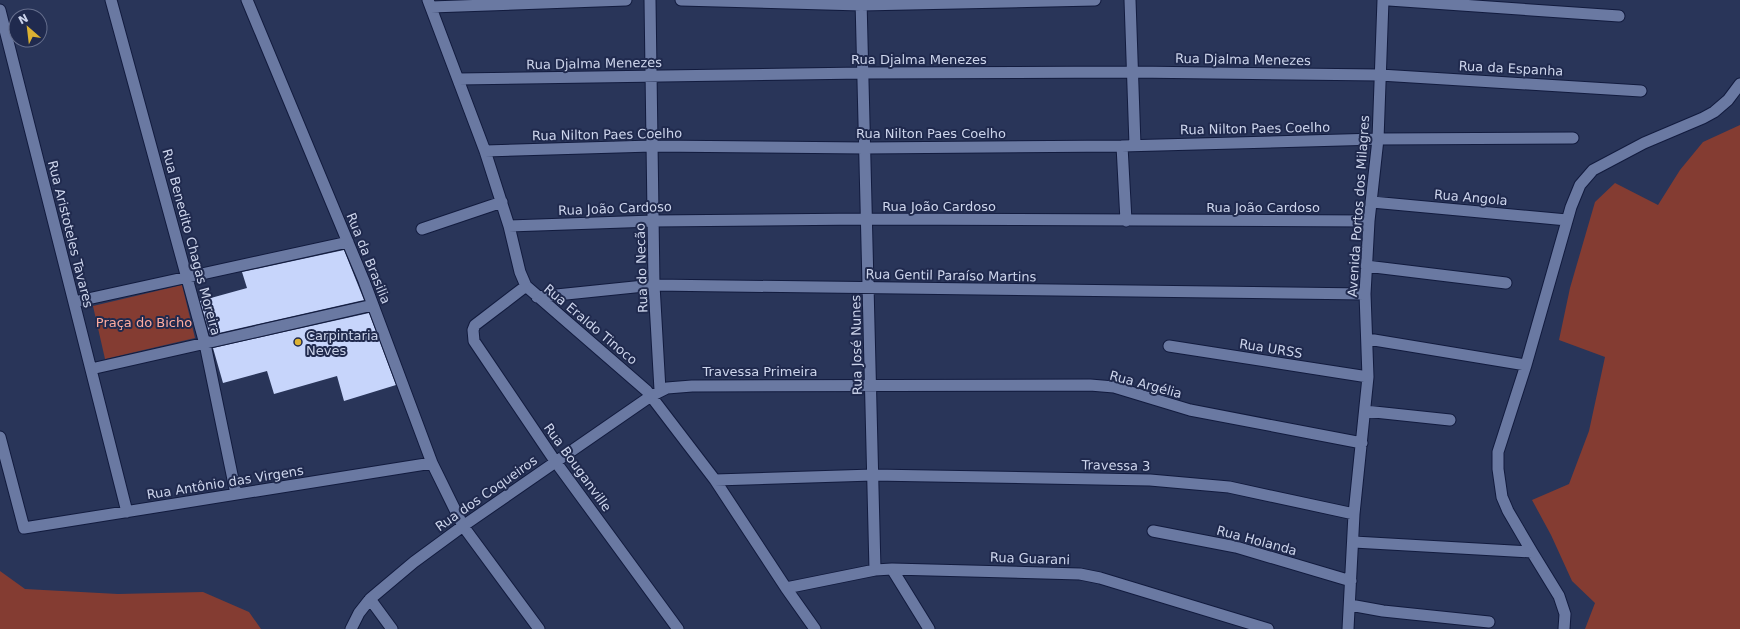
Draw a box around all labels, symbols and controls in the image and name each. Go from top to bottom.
north arrow [8,8,48,48]
text: N [16,12,31,28]
street label: Rua Djalma Menezes [1175,51,1311,68]
street label: Rua Djalma Menezes [851,52,987,67]
street label: Rua Djalma Menezes [526,55,662,72]
street label: Rua da Espanha [1458,58,1564,79]
street label: Avenida Portos dos Milagres [1345,114,1372,297]
street label: Rua Nilton Paes Coelho [1180,120,1330,137]
street label: Rua Nilton Paes Coelho [532,126,682,143]
street label: Rua Nilton Paes Coelho [856,126,1006,141]
street label: Rua Benedito Chagas Moreira [159,147,224,337]
street label: Rua Aristoteles Tavares [45,159,96,310]
street label: Rua Angola [1434,187,1508,208]
street label: Rua João Cardoso [558,199,672,218]
street label: Rua João Cardoso [882,199,996,214]
street label: Rua João Cardoso [1206,200,1320,215]
street label: Rua da Brasilia [343,210,394,306]
street label: Rua do Necão [632,223,651,313]
street label: Rua Gentil Paraíso Martins [865,267,1037,284]
street label: Rua Eraldo Tinoco [541,281,640,368]
street label: Rua José Nunes [848,294,865,395]
park label: Praça do Bicho [96,315,192,330]
place label: Carpintaria Neves [306,328,378,358]
street label: Rua URSS [1238,336,1304,361]
marker: Carpintaria Neves [293,337,303,347]
street label: Travessa Primeira [702,364,817,379]
street label: Rua Argélia [1108,368,1184,401]
street label: Rua Bouganville [541,420,614,514]
street label: Rua dos Coqueiros [432,452,540,534]
street label: Travessa 3 [1080,457,1151,474]
street label: Rua Antônio das Virgens [146,463,305,502]
street label: Rua Holanda [1215,523,1299,558]
street label: Rua Guarani [990,550,1070,567]

